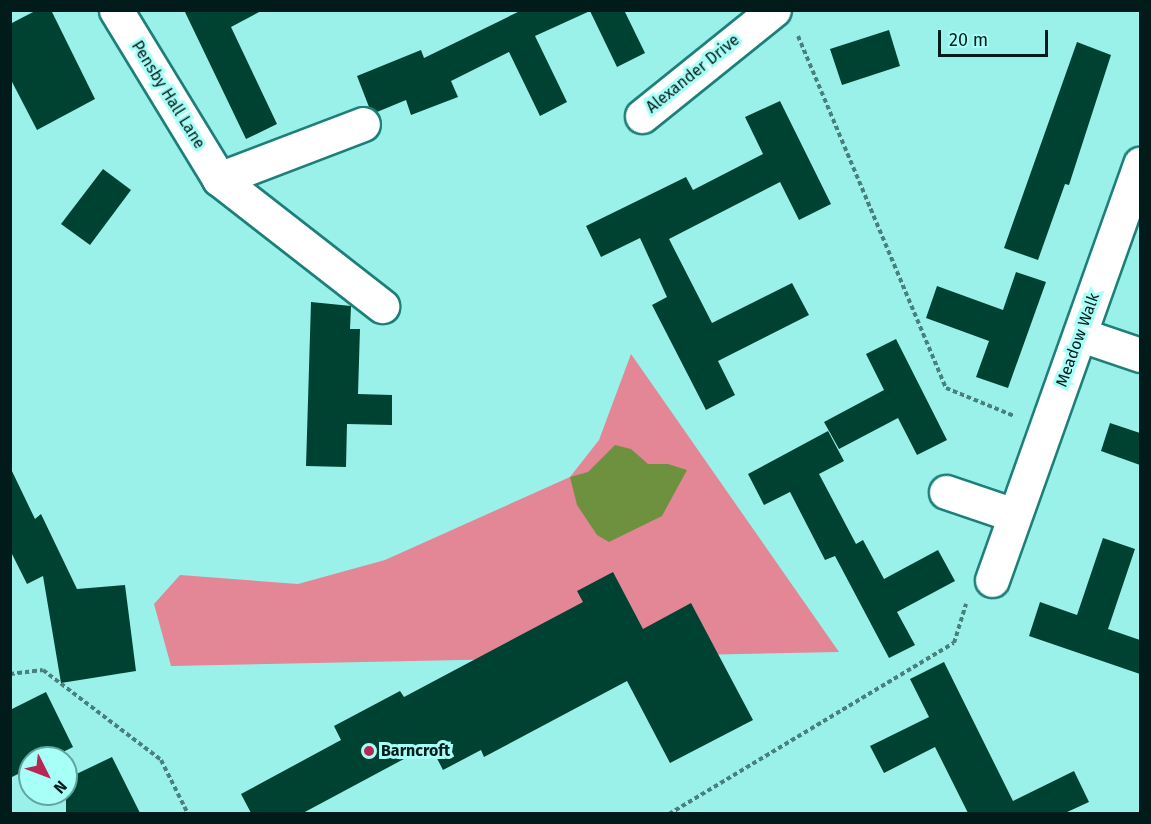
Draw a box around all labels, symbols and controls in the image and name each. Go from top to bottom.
scale bar [941,18,1050,56]
text: 20 m [949,29,988,51]
street label: Alexander Drive [643,31,743,117]
street label: Pensby Hall Lane [127,38,209,152]
street label: Meadow Walk [1052,290,1104,390]
place label: Barncroft [381,741,450,761]
marker: Barncroft [362,744,376,758]
north arrow [18,746,78,806]
text: N [50,777,71,797]

